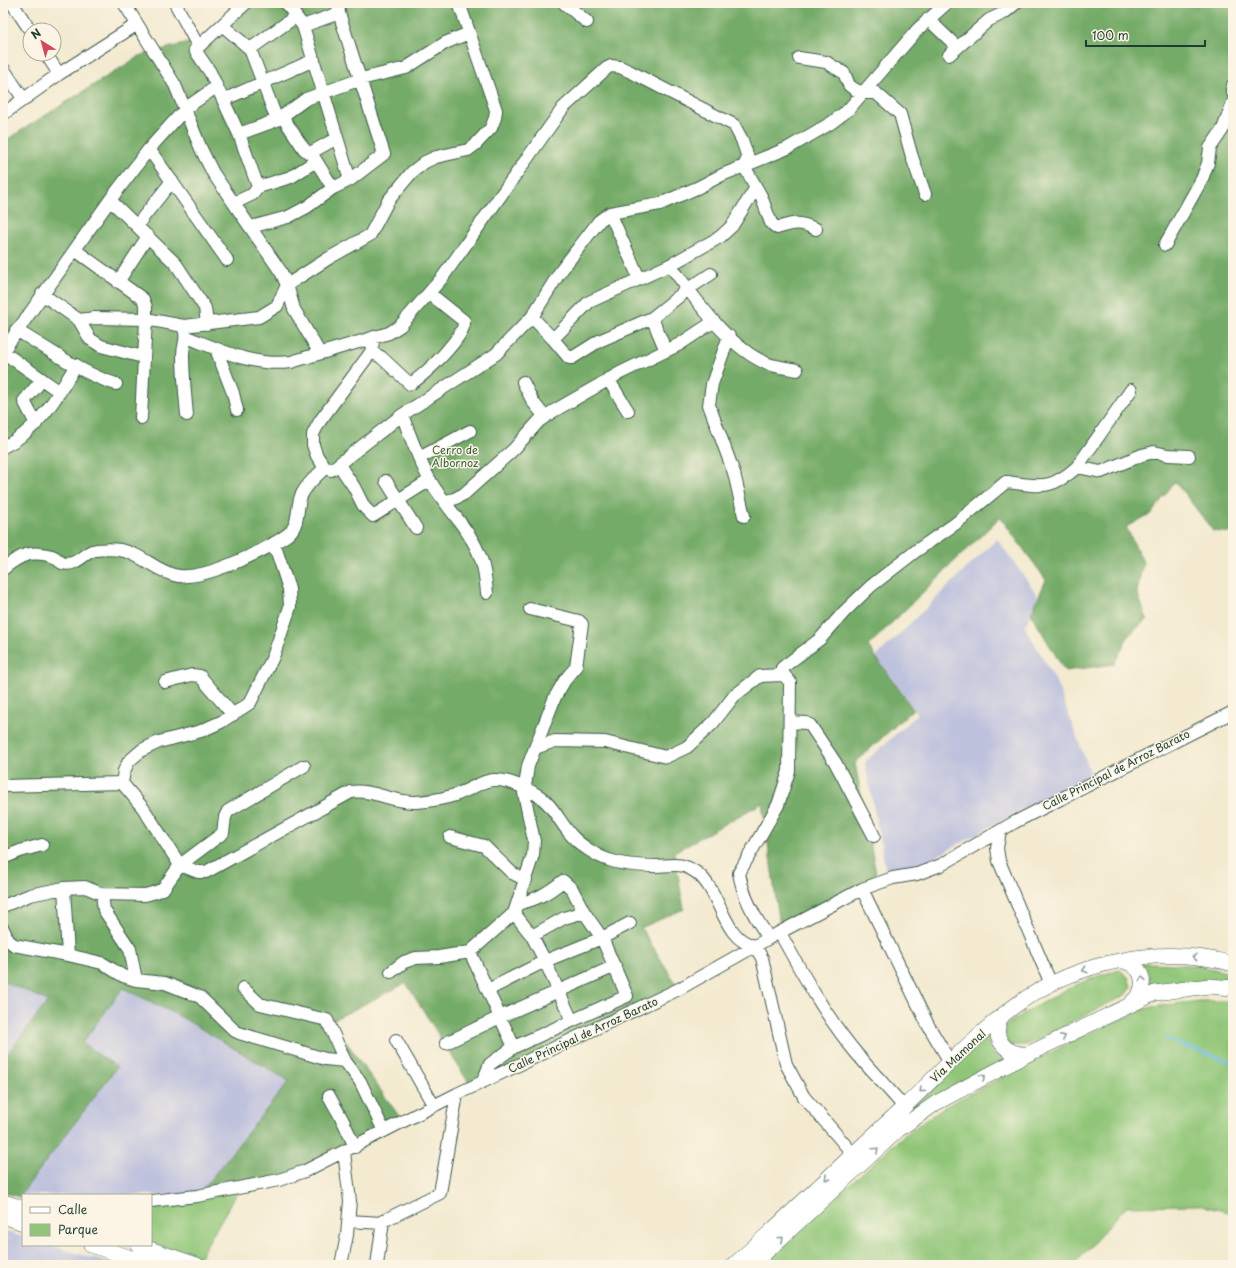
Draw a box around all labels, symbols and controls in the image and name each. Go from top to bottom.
north arrow [22,22,62,62]
scale bar [1086,22,1205,48]
text: N [27,24,45,43]
text: 100 m [1092,26,1129,44]
park label: Cerro de Albornoz [431,441,479,471]
street label: Calle Principal de Arroz Barato [1039,725,1192,814]
one-way arrow [1192,952,1198,961]
one-way arrow [1082,966,1089,974]
one-way arrow [1138,976,1146,982]
street label: Calle Principal de Arroz Barato [505,992,660,1077]
street label: Vía Mamonal [926,1025,989,1086]
one-way arrow [1058,1034,1066,1042]
one-way arrow [979,1074,986,1082]
one-way arrow [919,1085,927,1092]
one-way arrow [871,1147,879,1155]
one-way arrow [824,1173,832,1181]
legend [22,1194,152,1246]
text: Calle [58,1200,88,1218]
text: Parque [58,1220,98,1238]
one-way arrow [776,1236,784,1244]

